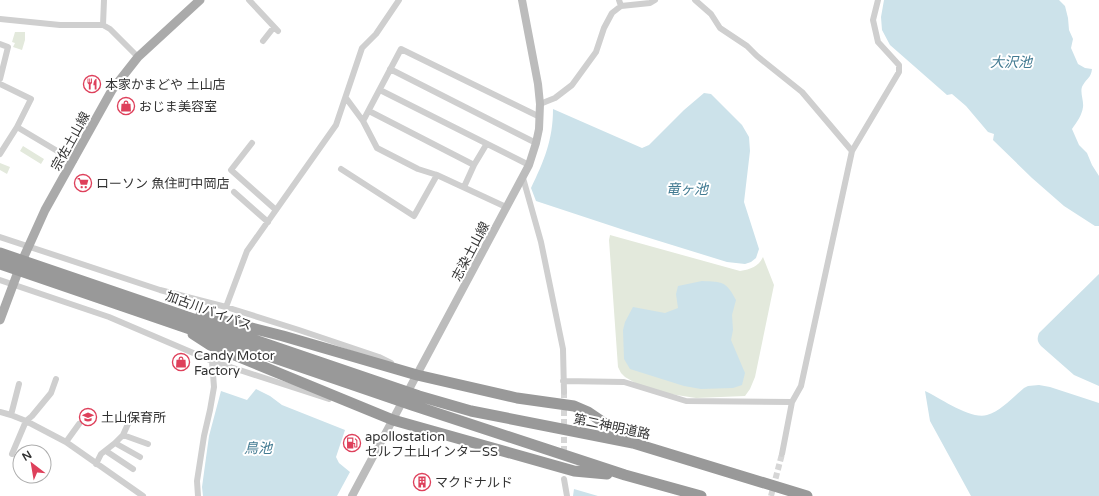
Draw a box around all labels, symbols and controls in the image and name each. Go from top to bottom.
water label: 大沢池 [990,54,1034,71]
restaurant icon: 本家かまどや 土山店 [82,74,102,94]
place label: 本家かまどや 土山店 [105,77,225,93]
shop icon: おじま美容室 [116,96,136,116]
place label: おじま美容室 [139,99,217,115]
street label: 宗佐土山線 [48,109,94,174]
supermarket icon: ローソン 魚住町中岡店 [73,173,93,193]
place label: ローソン 魚住町中岡店 [96,176,229,192]
water label: 竜ヶ池 [666,181,710,198]
street label: 志染土山線 [449,219,493,284]
street label: 加古川バイパス [163,288,254,334]
place label: Candy Motor Factory [194,348,275,379]
shop icon: Candy Motor Factory [171,352,191,372]
school or university icon: 土山保育所 [78,407,98,427]
place label: 土山保育所 [101,410,166,426]
street label: 第二神明道路 [572,411,652,443]
place label: apollostation セルフ土山インターSS [365,429,498,460]
fuel station icon: apollostation セルフ土山インターSS [342,433,362,453]
water label: 鳥池 [244,440,274,457]
north arrow [12,444,52,484]
text: N [20,448,34,464]
building icon: マクドナルド [412,472,432,492]
place label: マクドナルド [435,475,513,491]

